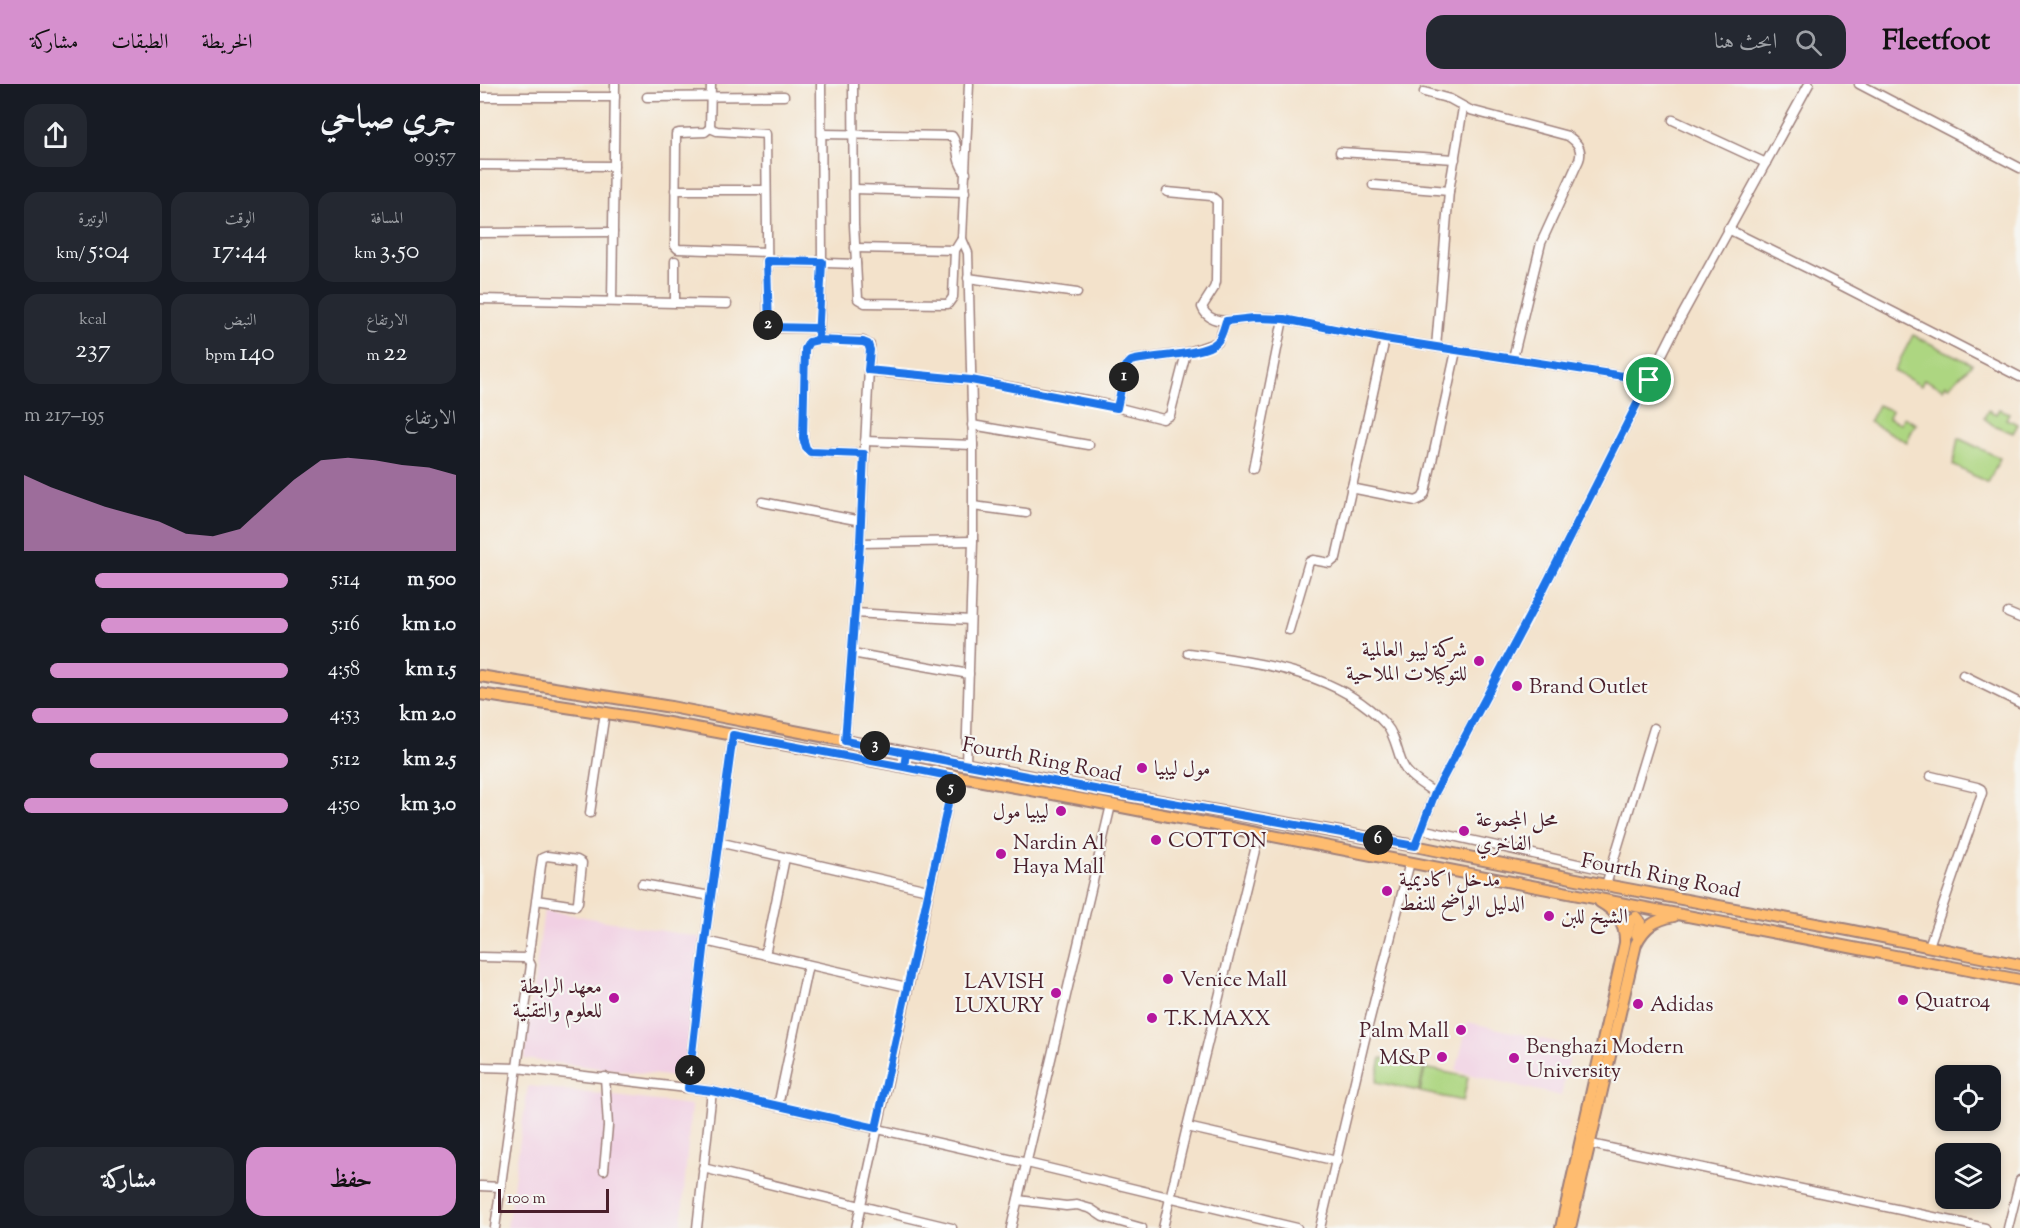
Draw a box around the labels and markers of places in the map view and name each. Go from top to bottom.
pin: 2 [753,310,783,340]
pin [1623,354,1674,405]
pin: 1 [1109,362,1139,392]
place label: شركة ليبو العالمية للتوكيلات الملاحية [1346,636,1467,690]
marker: شركة ليبو العالمية للتوكيلات الملاحية [1472,654,1486,668]
place label: Brand Outlet [1529,673,1648,703]
marker: Brand Outlet [1510,679,1524,693]
pin: 3 [860,731,890,761]
place label: مول ليبيا [1154,755,1210,785]
marker: مول ليبيا [1135,761,1149,775]
pin: 5 [936,774,966,804]
place label: ليبيا مول [993,798,1049,828]
marker: ليبيا مول [1054,804,1068,818]
place label: محل المجموعة الفاخري [1476,806,1558,860]
marker: محل المجموعة الفاخري [1457,824,1471,838]
pin: 6 [1363,825,1393,855]
place label: COTTON [1168,827,1267,857]
place label: Nardin Al Haya Mall [1013,829,1105,883]
marker: COTTON [1149,833,1163,847]
marker: Nardin Al Haya Mall [994,847,1008,861]
place label: مدخل اكاديمية الدليل الواضح للنفط [1399,866,1525,921]
marker: مدخل اكاديمية الدليل الواضح للنفط [1380,884,1394,898]
place label: الشيخ للبن [1561,903,1628,935]
marker: الشيخ للبن [1542,909,1556,923]
place label: Venice Mall [1180,966,1288,996]
place label: LAVISH LUXURY [955,968,1044,1022]
marker: Venice Mall [1161,972,1175,986]
place label: معهد الرابطة للعلوم والتقنية [512,973,602,1028]
marker: LAVISH LUXURY [1049,986,1063,1000]
place label: Quatro4 [1915,987,1990,1017]
marker: معهد الرابطة للعلوم والتقنية [607,991,621,1005]
place label: Adidas [1650,991,1714,1021]
marker: Quatro4 [1896,993,1910,1007]
marker: Adidas [1631,997,1645,1011]
place label: T.K.MAXX [1164,1005,1271,1035]
marker: T.K.MAXX [1145,1011,1159,1025]
place label: Palm Mall [1359,1017,1449,1047]
marker: Palm Mall [1454,1023,1468,1037]
place label: Benghazi Modern University [1526,1033,1684,1087]
place label: M&P [1379,1044,1430,1074]
marker: M&P [1435,1050,1449,1064]
marker: Benghazi Modern University [1507,1051,1521,1065]
pin: 4 [675,1055,705,1085]

